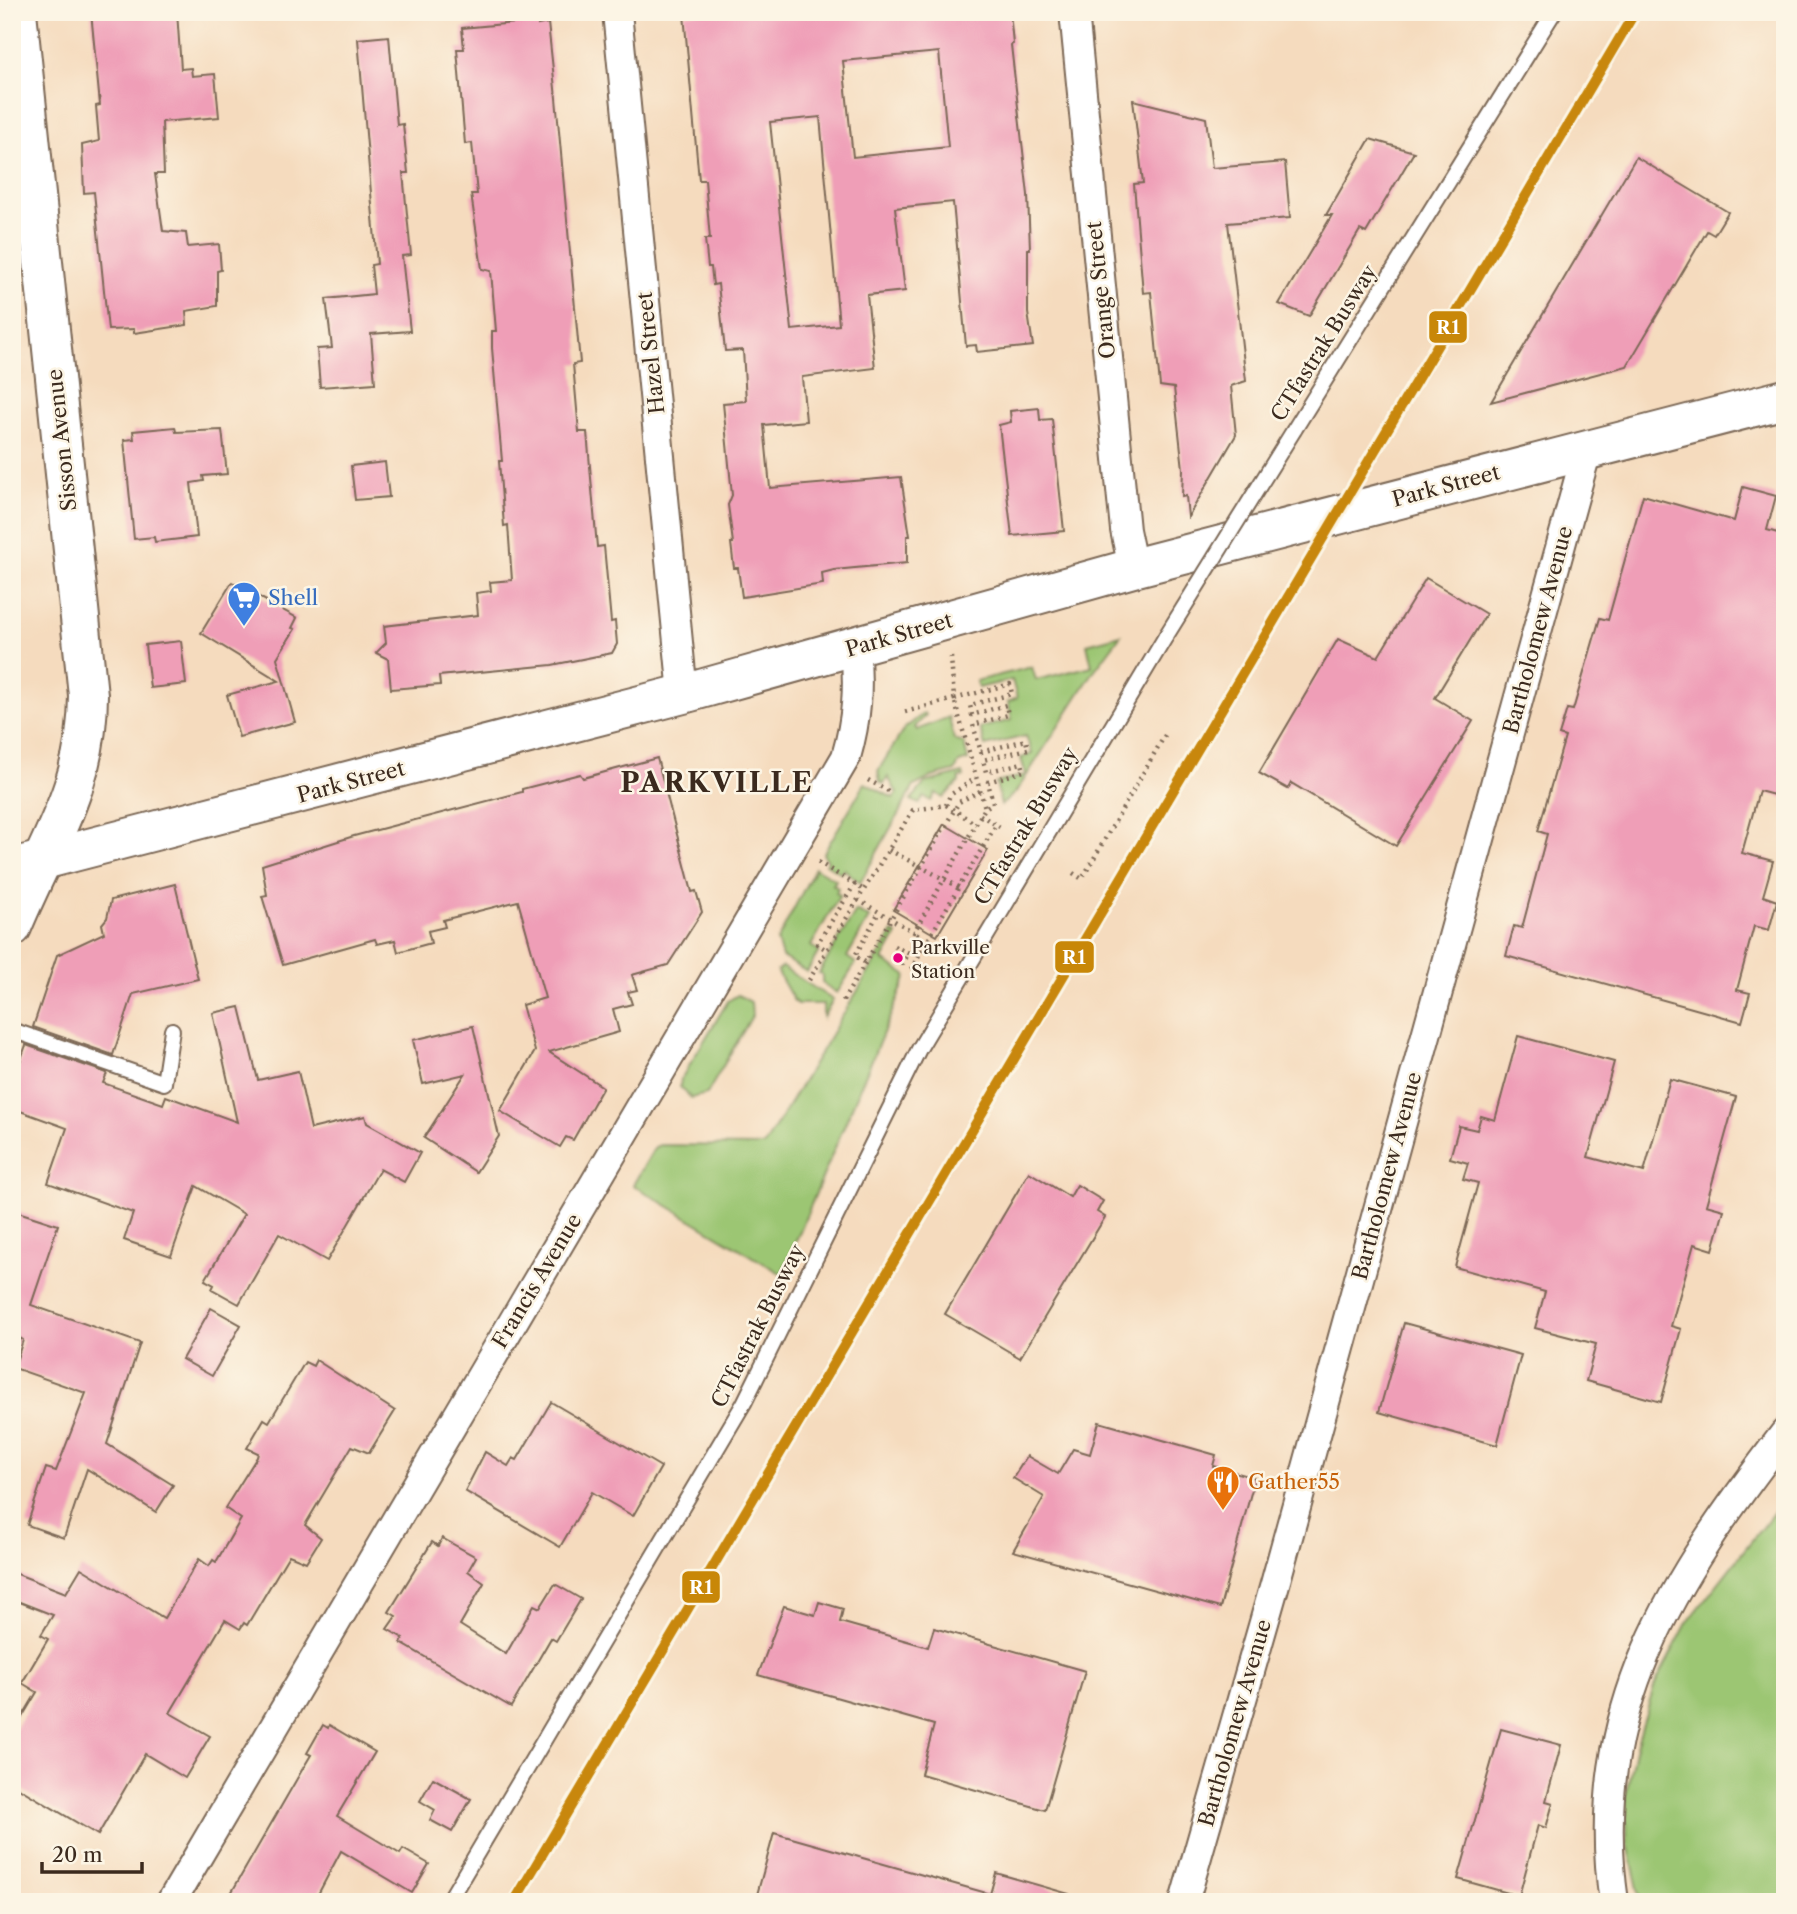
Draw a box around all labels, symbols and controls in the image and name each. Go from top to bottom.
street label: Orange Street [1081,219,1120,360]
street label: CTfastrak Busway [1265,260,1382,426]
street label: Hazel Street [632,290,669,415]
line badge: R1 [1428,310,1468,344]
text: R1 [1436,316,1460,339]
street label: Sisson Avenue [42,368,81,512]
street label: Park Street [1389,459,1503,512]
street label: Bartholomew Avenue [1498,523,1577,737]
supermarket icon: Shell [225,579,263,628]
place label: Shell [268,585,318,610]
street label: Park Street [842,607,956,662]
street label: CTfastrak Busway [969,742,1083,909]
street label: Park Street [294,755,408,808]
district label: PARKVILLE [620,765,814,799]
place label: Parkville Station [911,936,990,983]
line badge: R1 [1054,940,1095,974]
text: R1 [1062,946,1086,969]
marker: Parkville Station [891,951,905,965]
street label: Bartholomew Avenue [1347,1069,1426,1283]
street label: Francis Avenue [487,1209,587,1353]
street label: CTfastrak Busway [706,1240,810,1412]
restaurant icon: Gather55 [1204,1463,1242,1512]
place label: Gather55 [1248,1469,1340,1494]
line badge: R1 [681,1570,721,1604]
text: R1 [689,1576,713,1599]
street label: Bartholomew Avenue [1193,1616,1276,1829]
scale bar [42,1830,142,1874]
text: 20 m [52,1842,103,1867]

